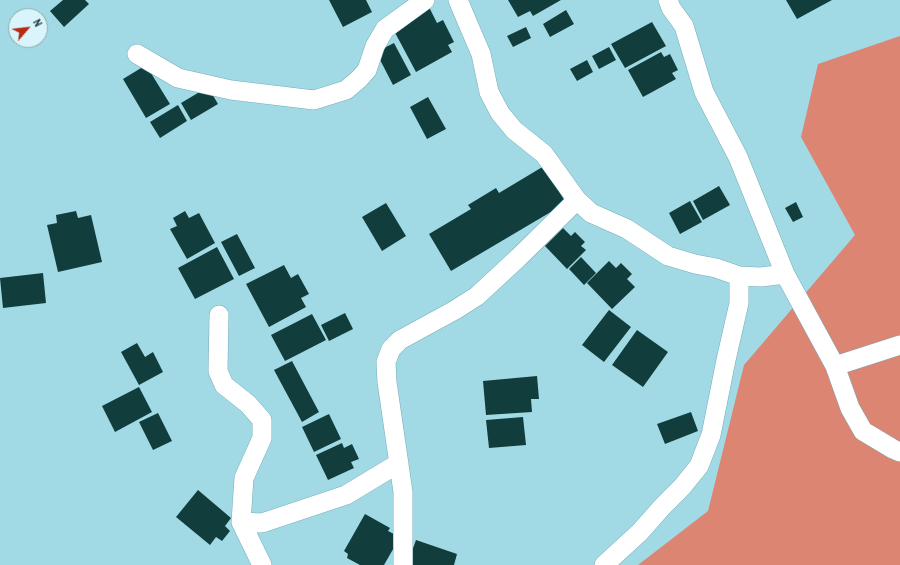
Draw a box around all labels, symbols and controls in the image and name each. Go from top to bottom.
north arrow [8,8,48,48]
text: N [30,17,45,29]

